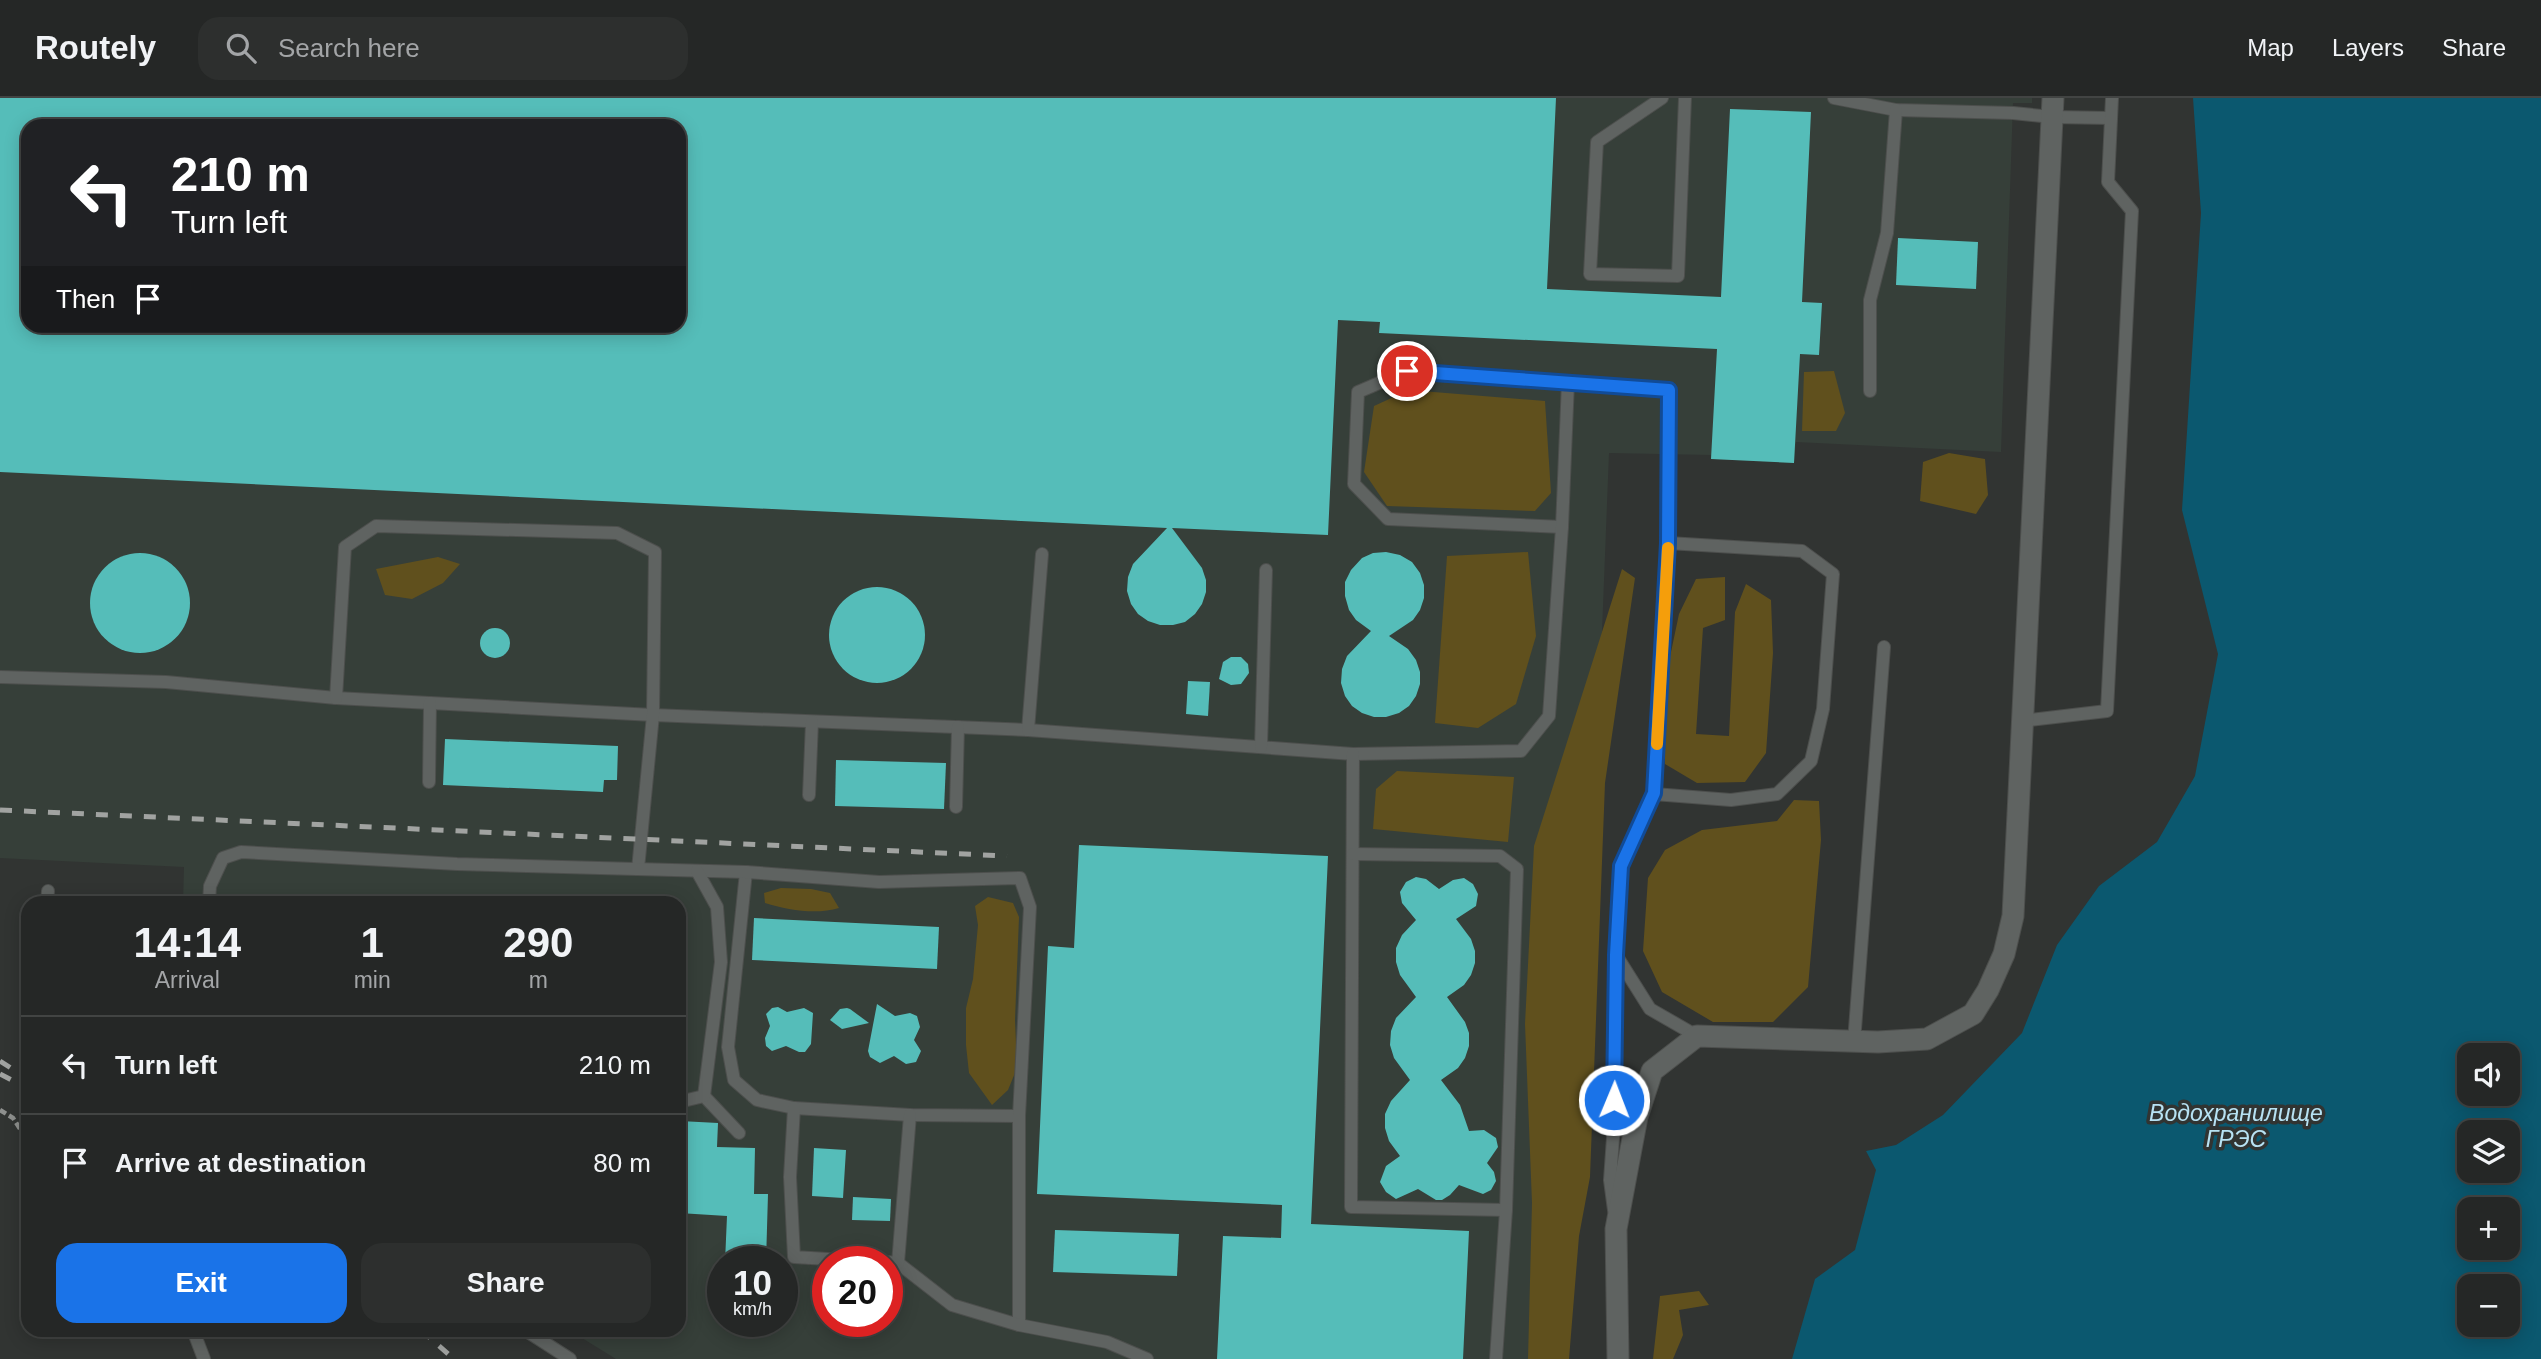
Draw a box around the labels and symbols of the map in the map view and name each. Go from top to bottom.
pin [1377,341,1437,401]
position arrow [1577,1063,1651,1137]
water label: Водохранилище ГРЭС [2149,1100,2323,1152]
speed limit sign: 20 [812,1246,903,1337]

